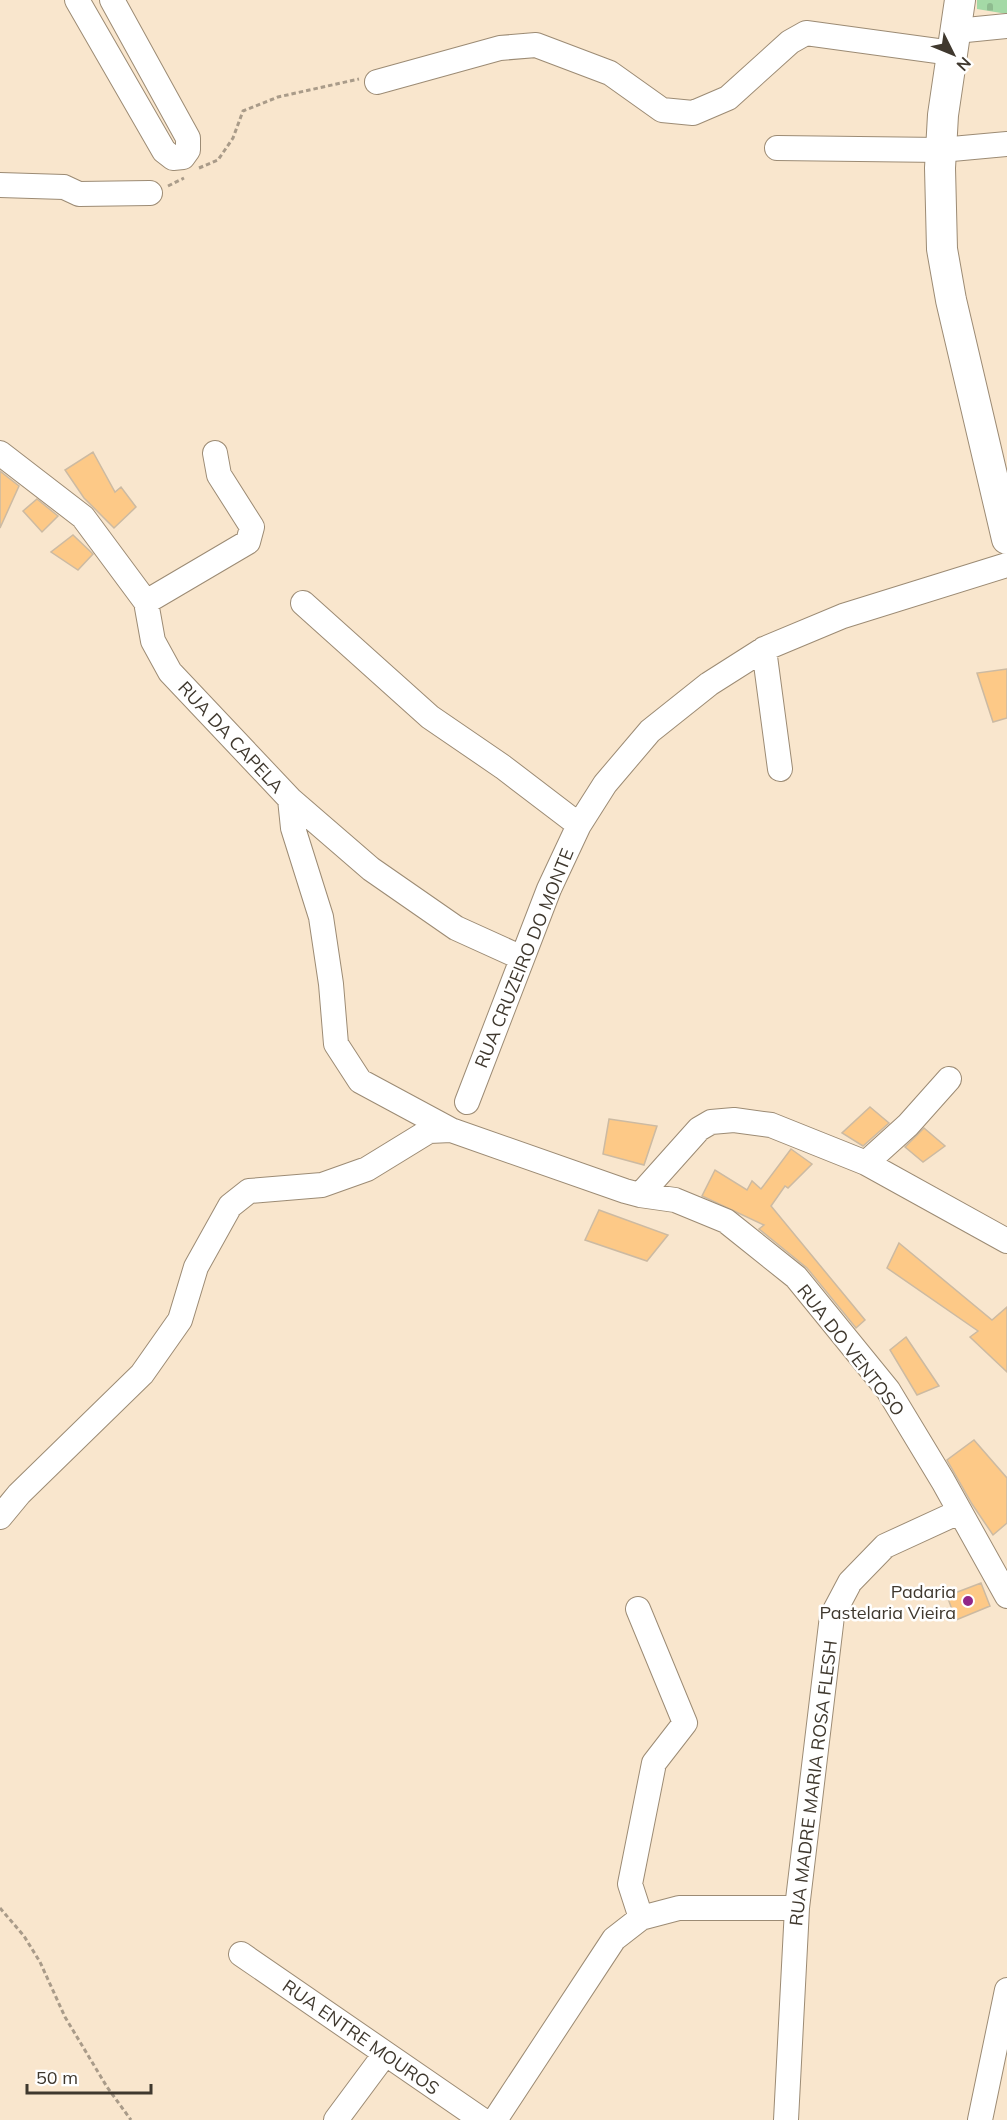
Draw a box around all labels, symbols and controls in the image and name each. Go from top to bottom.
north arrow [923,24,983,84]
text: N [953,53,975,75]
street label: RUA DA CAPELA [173,676,289,798]
street label: RUA CRUZEIRO DO MONTE [469,845,579,1071]
street label: RUA DO VENTOSO [792,1279,910,1421]
place label: Padaria Pastelaria Vieira [820,1580,956,1624]
marker: Padaria Pastelaria Vieira [961,1594,975,1608]
street label: RUA MADRE MARIA ROSA FLESH [784,1639,842,1927]
street label: RUA ENTRE MOUROS [278,1974,444,2100]
scale bar [27,2057,152,2095]
text: 50 m [36,2066,78,2089]

